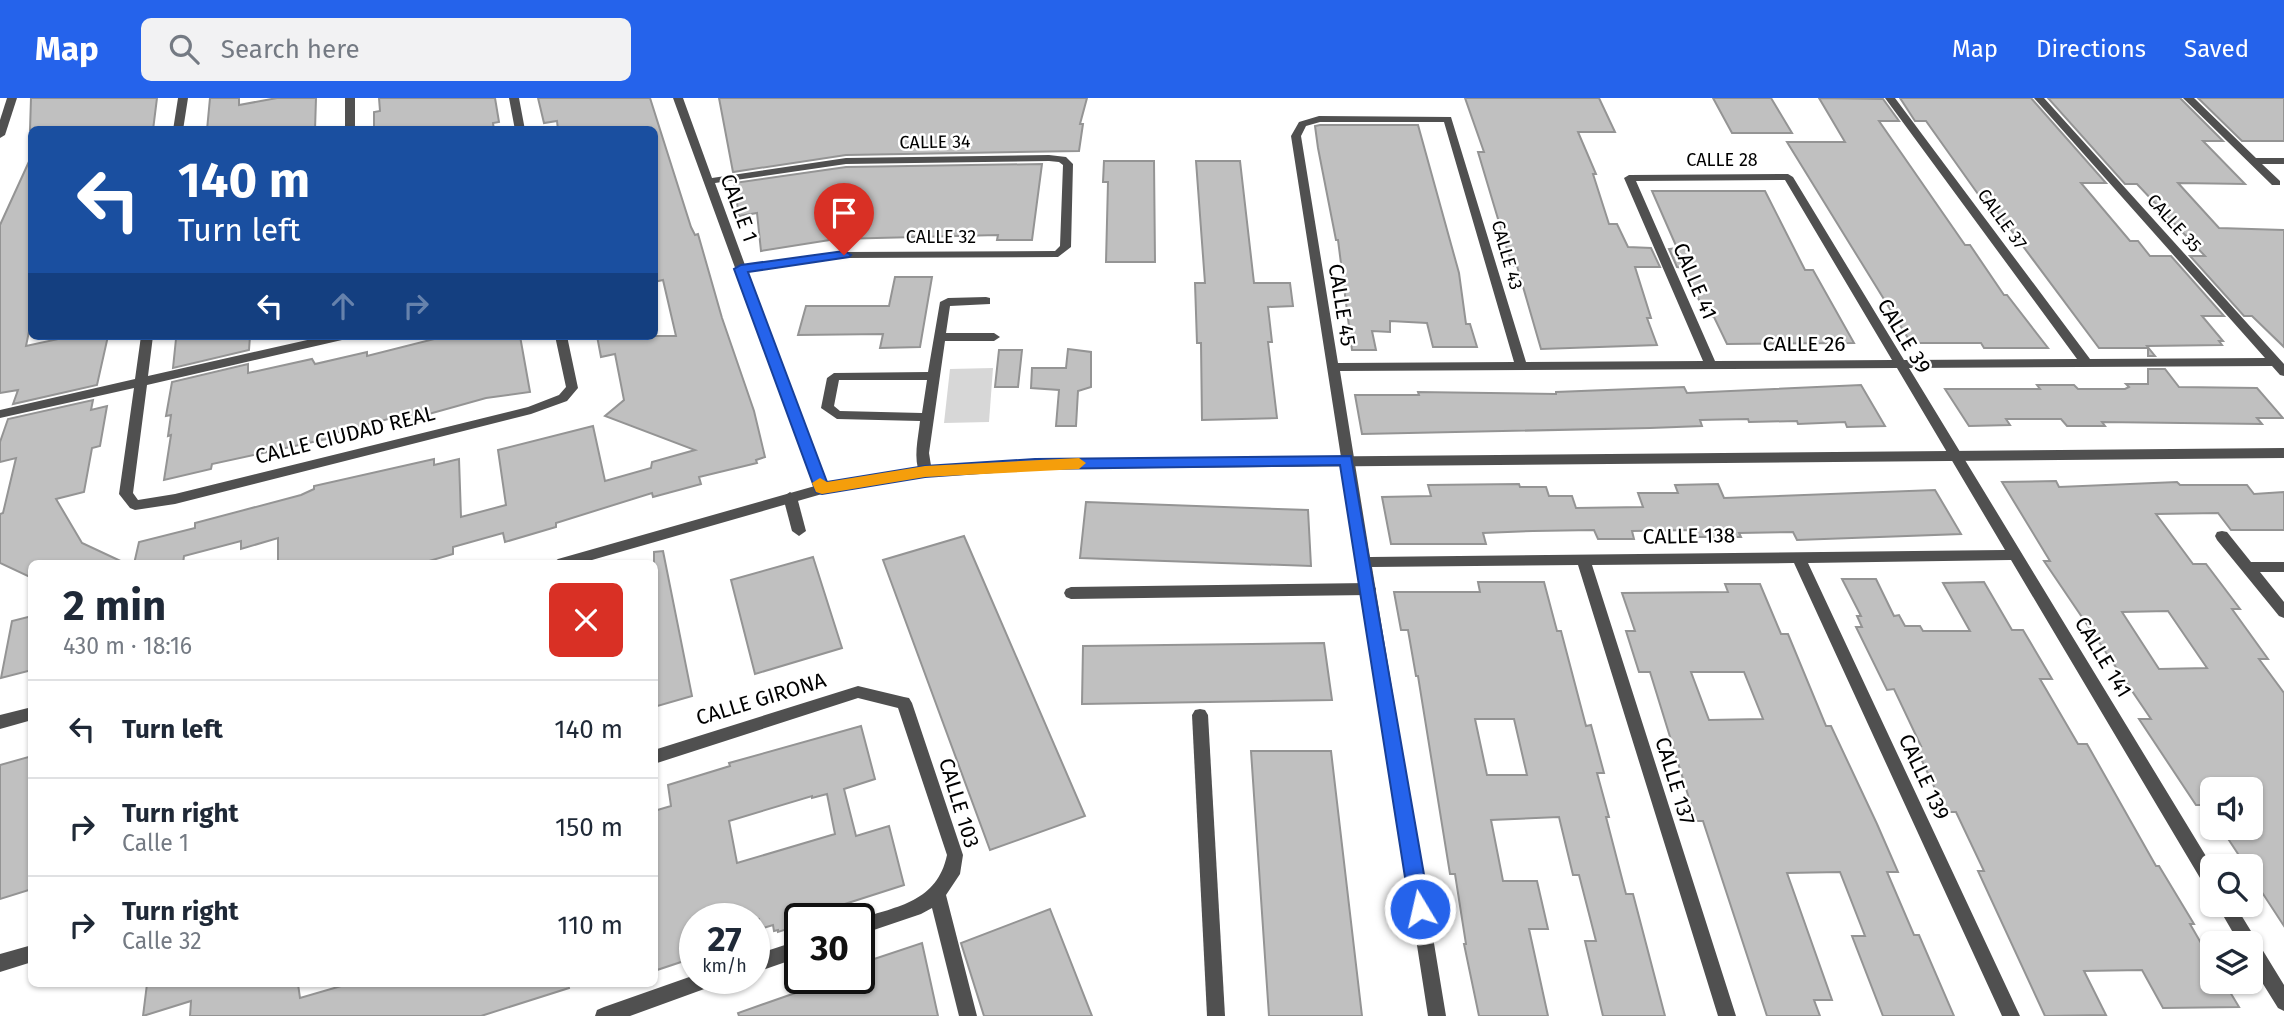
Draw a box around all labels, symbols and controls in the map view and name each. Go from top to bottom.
search box [141,18,631,81]
text: Map [35,29,99,69]
icon: search [165,30,203,68]
text: Search here [221,34,360,65]
text: Map [1952,35,1998,63]
text: Directions [2036,35,2146,63]
text: Saved [2184,35,2249,63]
street label: CALLE 34 [899,130,971,154]
street label: CALLE 28 [1686,149,1758,171]
text: 140 m [178,151,310,210]
icon: left [63,154,154,245]
street label: CALLE 1 [715,170,763,246]
pin [814,183,874,255]
street label: CALLE 37 [1973,184,2031,254]
street label: CALLE 35 [2142,189,2206,257]
icon: arrive [825,194,863,232]
text: Turn left [178,211,300,249]
street label: CALLE 43 [1487,218,1527,292]
street label: CALLE 32 [906,226,976,248]
street label: CALLE 41 [1667,239,1723,323]
street label: CALLE 45 [1323,262,1361,348]
icon: left [251,287,289,325]
icon: ahead [324,287,362,325]
icon: right [397,287,435,325]
street label: CALLE 39 [1872,294,1936,378]
street label: CALLE 26 [1762,331,1846,357]
street label: CALLE CIUDAD REAL [252,400,438,470]
street label: CALLE 138 [1642,522,1736,550]
text: 2 min [63,581,166,631]
button: close [549,583,623,657]
street label: CALLE 141 [2069,612,2137,702]
text: 430 m · 18:16 [63,632,192,660]
street label: CALLE GIRONA [693,667,829,731]
icon: left [63,710,101,748]
text: Turn left [122,714,223,745]
text: 140 m [554,714,623,745]
street label: CALLE 139 [1893,730,1955,824]
street label: CALLE 137 [1649,734,1701,828]
street label: CALLE 103 [933,755,985,851]
map controls [2200,777,2263,994]
button: sound [2200,777,2263,840]
text: Turn right [122,798,239,829]
icon: right [63,808,101,846]
text: 150 m [555,812,623,843]
text: Calle 1 [122,829,189,857]
button: search [2200,854,2263,917]
position arrow [1383,872,1457,946]
text: Turn right [122,896,239,927]
speed limit sign: 30 [784,903,875,994]
icon: right [63,906,101,944]
text: 110 m [557,910,623,941]
text: 27 [707,918,742,960]
text: Calle 32 [122,927,202,955]
button: layers [2200,931,2263,994]
text: km/h [702,955,747,977]

